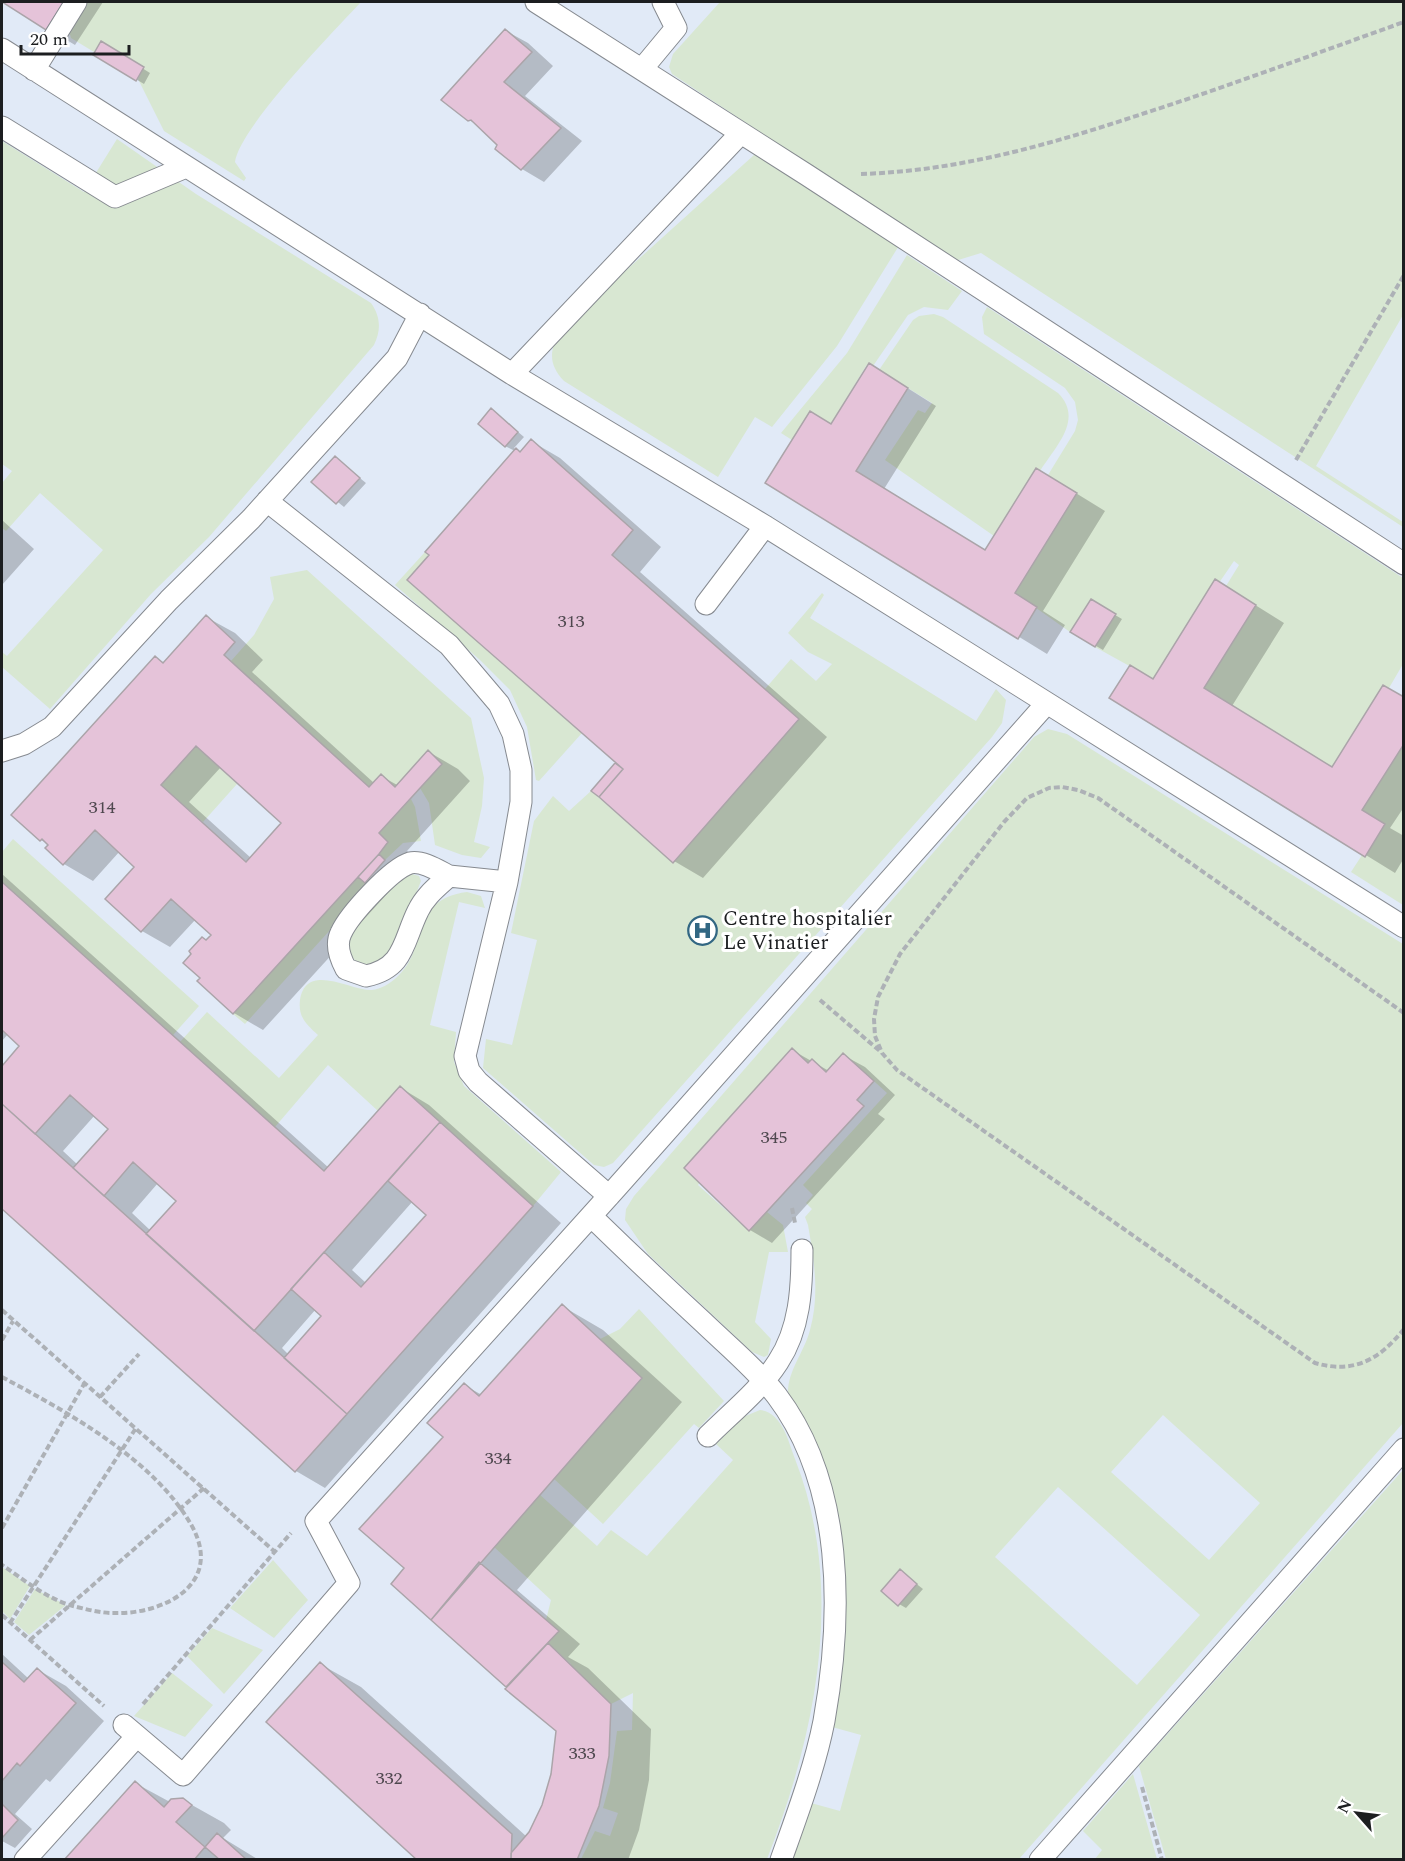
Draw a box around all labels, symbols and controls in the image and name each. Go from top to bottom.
scale bar [21,18,129,56]
text: 20 m [30,26,68,53]
house number: 313 [558,608,585,635]
house number: 314 [89,794,116,821]
place label: Centre hospitalier Le Vinatier [723,903,892,959]
hospital icon: Centre hospitalier Le Vinatier [686,914,718,946]
house number: 345 [761,1124,788,1151]
house number: 334 [485,1445,512,1472]
house number: 333 [569,1740,596,1767]
house number: 332 [376,1765,403,1792]
north arrow [1327,1783,1387,1843]
text: N [1331,1795,1358,1818]

